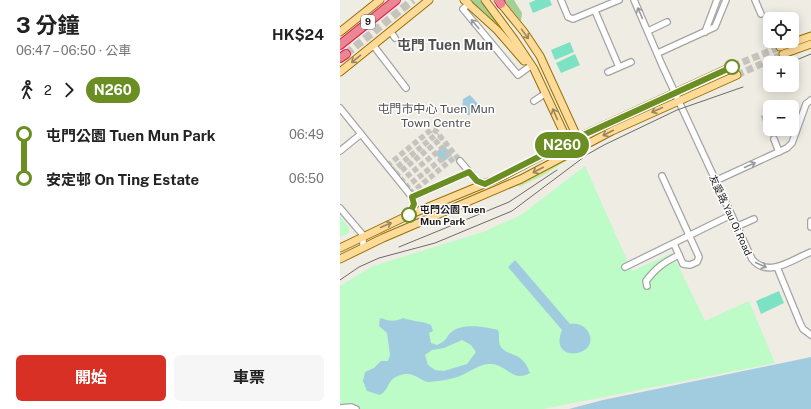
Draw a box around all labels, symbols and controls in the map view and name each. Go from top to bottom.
one-way arrow [636,8,644,20]
text: 3 分鐘 [16,12,80,38]
map controls [763,12,799,136]
button: locate [763,12,799,48]
road number: 9 [361,15,375,29]
one-way arrow [470,19,479,29]
text: HK$24 [272,26,324,43]
one-way arrow [521,29,529,40]
district label: 屯門 Tuen Mun [397,37,493,53]
text: 06:47 – 06:50 · 公車 [16,43,131,58]
one-way arrow [350,55,361,64]
button: + [763,56,799,92]
unlabelled marker [724,59,740,75]
icon: walk [16,79,38,101]
icon: forward [58,79,80,101]
text: N260 [94,82,132,98]
text: 2 [44,83,52,98]
button: − [763,100,799,136]
district label: 屯門市中心 Tuen Mun Town Centre [377,102,495,130]
one-way arrow [651,107,663,114]
one-way arrow [551,108,558,120]
text: 屯門公園 Tuen Mun Park [46,127,216,144]
text: 06:49 [289,127,324,142]
one-way arrow [602,130,614,137]
line badge: N260 [534,132,590,158]
text: N260 [543,137,581,153]
one-way arrow [744,160,756,168]
one-way arrow [532,167,544,175]
text: 安定邨 On Ting Estate [46,171,199,188]
text: 06:50 [289,171,324,186]
street label: 友愛路 Yau Oi Road [707,173,755,257]
place label: 屯門公園 Tuen Mun Park [420,203,486,227]
marker: 屯門公園 Tuen Mun Park [401,207,417,223]
one-way arrow [380,221,392,228]
one-way arrow [755,262,767,270]
button: 開始 [16,355,166,401]
button: 車票 [174,355,324,401]

